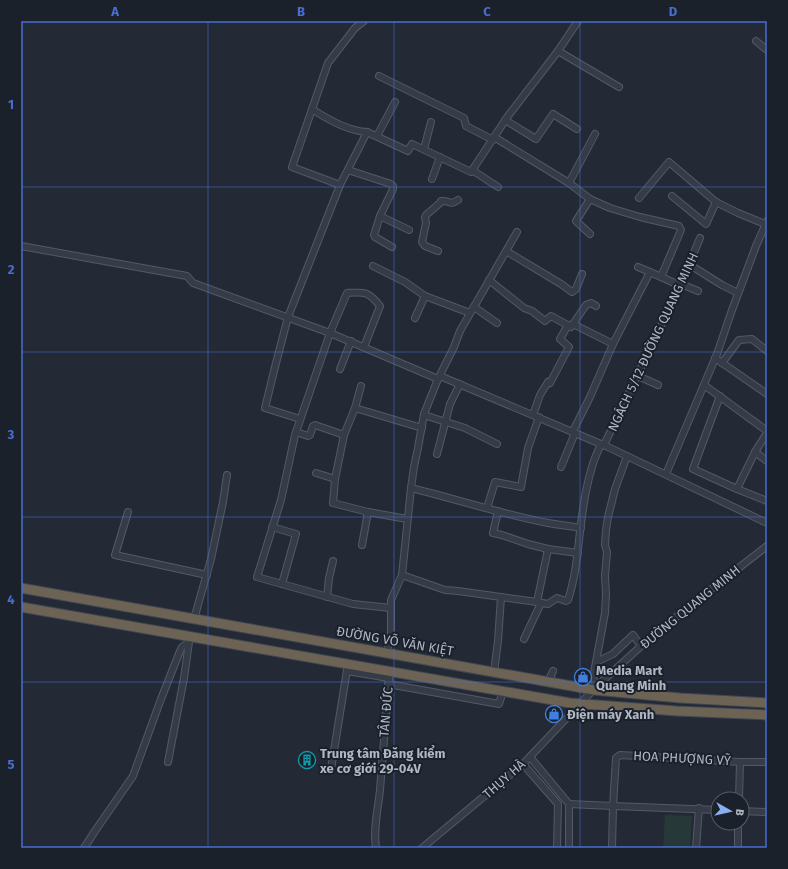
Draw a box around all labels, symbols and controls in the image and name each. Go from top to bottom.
text: A [110,4,119,19]
text: B [297,4,305,19]
text: C [483,4,491,19]
text: D [669,4,678,19]
text: 1 [8,97,14,112]
street label: NGÁCH 5/12 ĐƯỜNG QUANG MINH [605,250,701,434]
text: 2 [8,262,15,277]
text: 3 [7,427,15,442]
street label: ĐƯỜNG QUANG MINH [637,562,743,652]
text: 4 [7,592,15,607]
street label: ĐƯỜNG VÕ VĂN KIỆT [335,623,455,659]
place label: Media Mart Quang Minh [596,663,666,693]
shop icon: Media Mart Quang Minh [573,667,593,687]
street label: TÂN ĐỨC [376,686,396,738]
shop icon: Điện máy Xanh [544,704,564,724]
place label: Điện máy Xanh [567,707,654,722]
place label: Trung tâm Đăng kiểm xe cơ giới 29-04V [319,745,445,776]
street label: HOA PHƯỢNG VỸ [633,748,732,768]
building icon: Trung tâm Đăng kiểm xe cơ giới 29-04V [297,750,317,770]
street label: THỤY HÀ [480,756,529,801]
text: 5 [8,757,15,772]
north arrow [710,791,750,831]
text: B [732,808,746,817]

